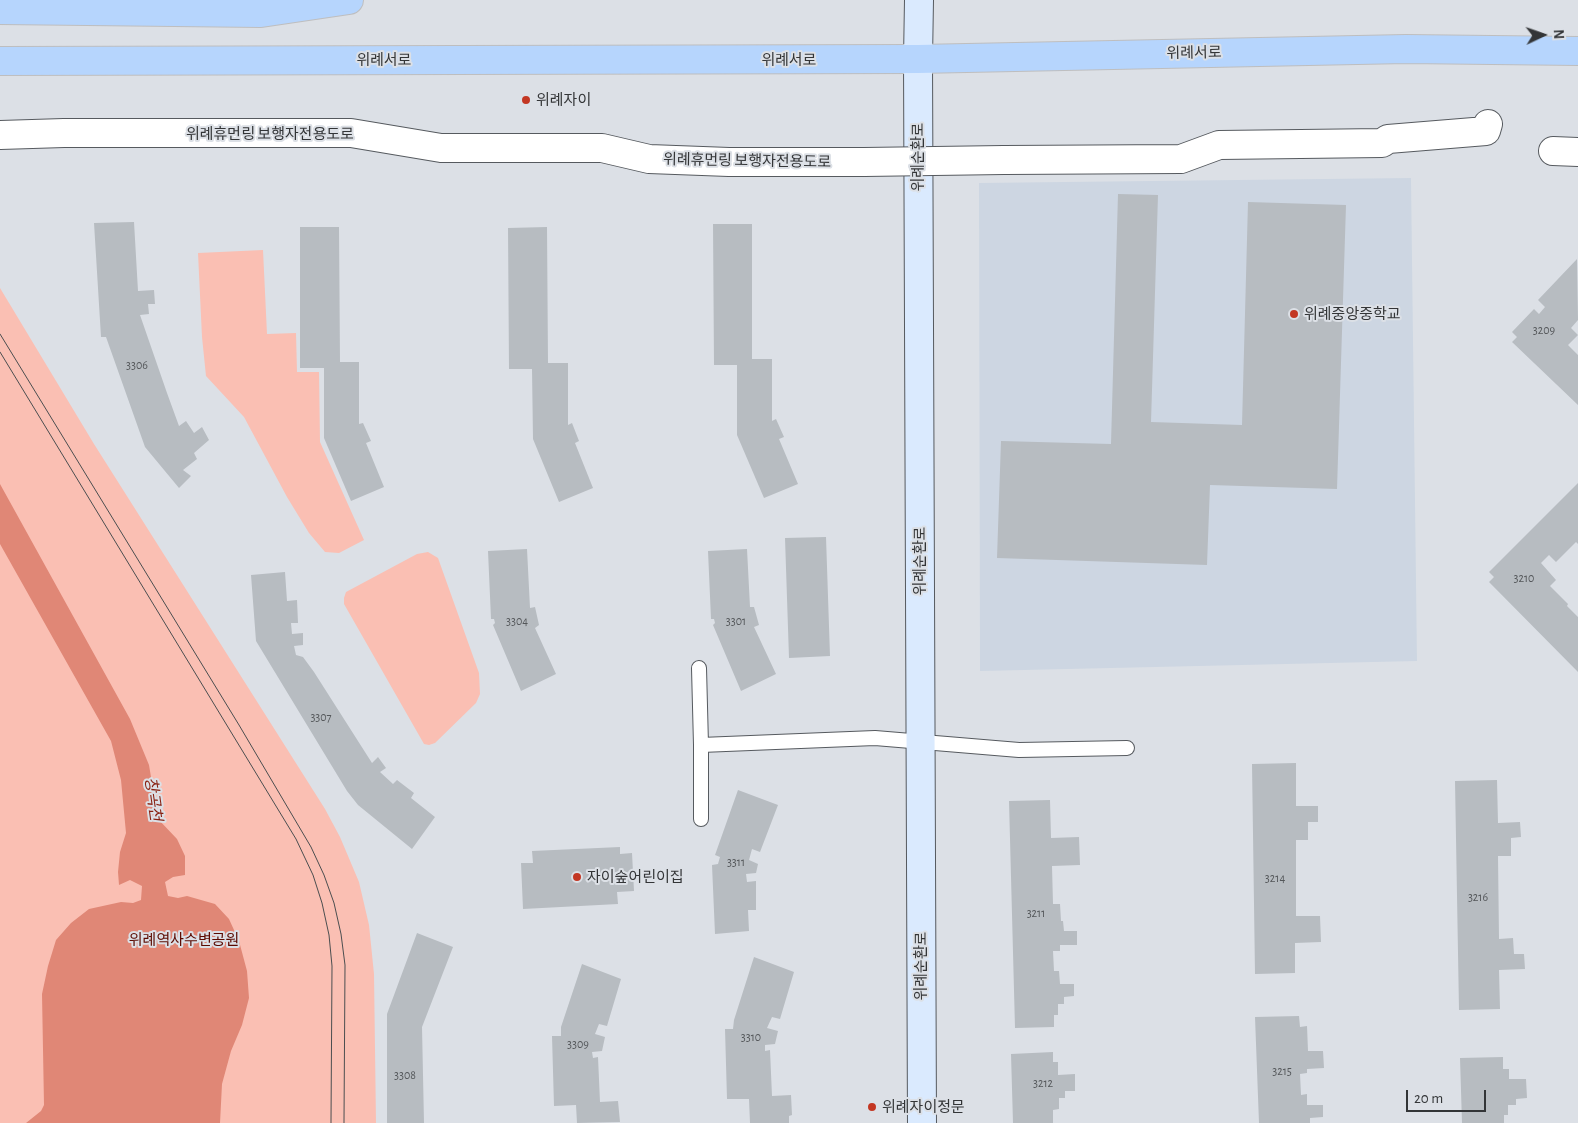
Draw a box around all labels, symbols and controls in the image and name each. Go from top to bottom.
north arrow [1518,10,1568,60]
text: N [1551,29,1565,39]
street label: 위례서로 [1166,44,1222,62]
street label: 위례서로 [356,51,412,69]
street label: 위례서로 [761,51,817,69]
place label: 위례자이 [536,91,591,109]
marker: 위례자이 [520,94,532,106]
street label: 위례순환로 [909,123,927,191]
street label: 위례휴먼링 보행자전용도로 [186,125,354,143]
street label: 위례휴먼링 보행자전용도로 [663,151,831,171]
place label: 위례중앙중학교 [1304,305,1401,323]
marker: 위례중앙중학교 [1288,308,1300,320]
house number: 3209 [1533,323,1555,337]
house number: 3306 [126,358,148,372]
street label: 위례순환로 [911,527,929,595]
house number: 3210 [1514,571,1534,585]
house number: 3304 [506,614,528,628]
house number: 3301 [726,614,746,628]
house number: 3307 [310,710,332,724]
water label: 창곡천 [140,776,166,822]
house number: 3311 [727,855,745,869]
place label: 자이숲어린이집 [587,868,684,886]
marker: 자이숲어린이집 [571,871,583,883]
house number: 3214 [1265,871,1285,885]
house number: 3216 [1468,890,1488,904]
house number: 3211 [1027,906,1045,920]
park label: 위례역사수변공원 [129,931,239,949]
street label: 위례순환로 [912,932,930,1000]
house number: 3310 [741,1030,761,1044]
house number: 3309 [567,1037,589,1051]
house number: 3215 [1272,1064,1292,1078]
house number: 3308 [394,1068,416,1082]
house number: 3212 [1033,1076,1053,1090]
scale bar [1408,1080,1488,1112]
text: 20 m [1414,1091,1443,1106]
place label: 위례자이정문 [882,1098,965,1116]
marker: 위례자이정문 [866,1101,878,1113]

